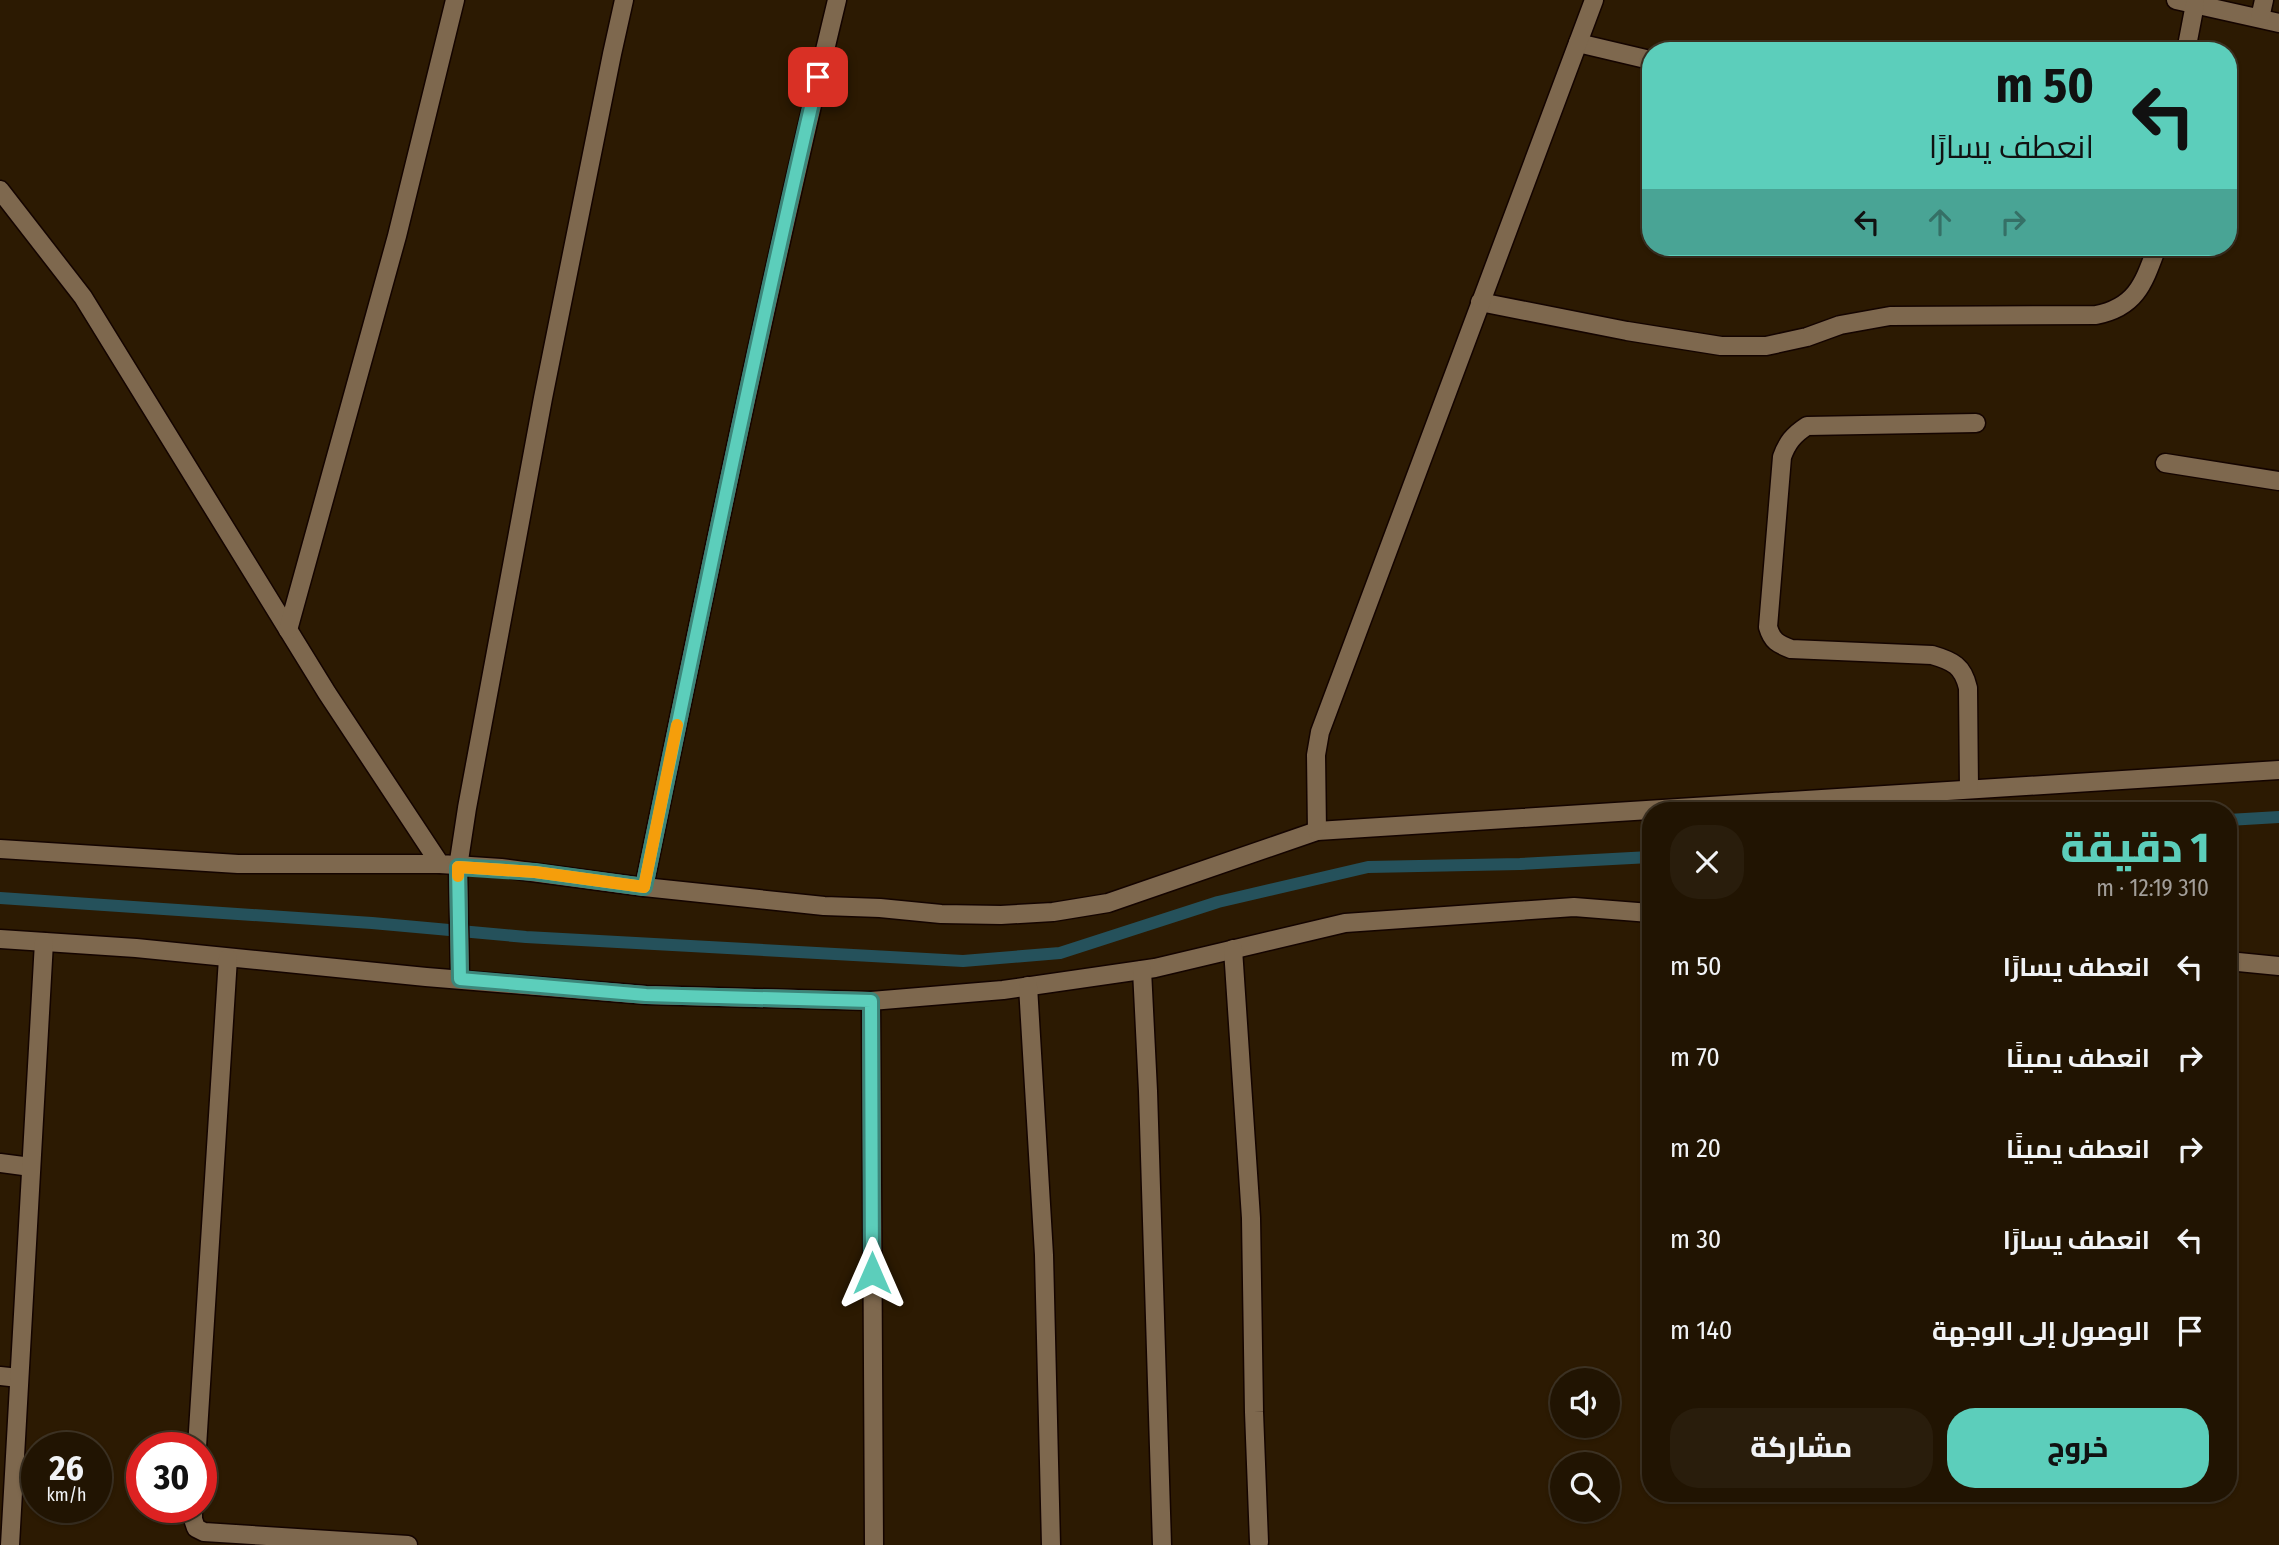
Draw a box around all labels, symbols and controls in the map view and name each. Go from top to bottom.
pin [788,47,848,107]
text: 50 m [1996,56,2094,115]
icon: arrive [799,58,837,96]
icon: left [2118,70,2209,161]
text: انعطف يسارًا [1929,128,2094,166]
icon: left [1848,203,1886,241]
icon: ahead [1921,203,1959,241]
icon: right [1994,203,2032,241]
text: 1 دقيقة [2060,823,2209,873]
button: close [1670,825,1744,899]
text: 310 m · 12:19 [2096,874,2209,902]
icon: left [2171,948,2209,986]
text: 50 m [1670,951,1722,982]
text: انعطف يسارًا [2003,952,2150,983]
icon: right [2171,1039,2209,1077]
text: 70 m [1670,1042,1720,1073]
text: انعطف يمينًا [2006,1043,2150,1074]
icon: right [2171,1130,2209,1168]
text: 20 m [1670,1133,1721,1164]
text: انعطف يمينًا [2006,1134,2150,1165]
icon: left [2171,1221,2209,1259]
text: 30 m [1670,1224,1721,1255]
text: انعطف يسارًا [2003,1225,2150,1256]
position arrow [835,1236,909,1310]
icon: arrive [2171,1312,2209,1350]
text: 140 m [1670,1315,1732,1346]
text: الوصول إلى الوجهة [1932,1316,2150,1347]
map controls [1550,1368,1620,1522]
button: sound [1550,1368,1620,1438]
button: مشاركة [1670,1408,1933,1488]
button: خروج [1947,1408,2209,1488]
speed limit sign: 30 [126,1432,217,1523]
text: 26 [49,1447,84,1489]
button: search [1550,1452,1620,1522]
text: km/h [46,1484,87,1506]

